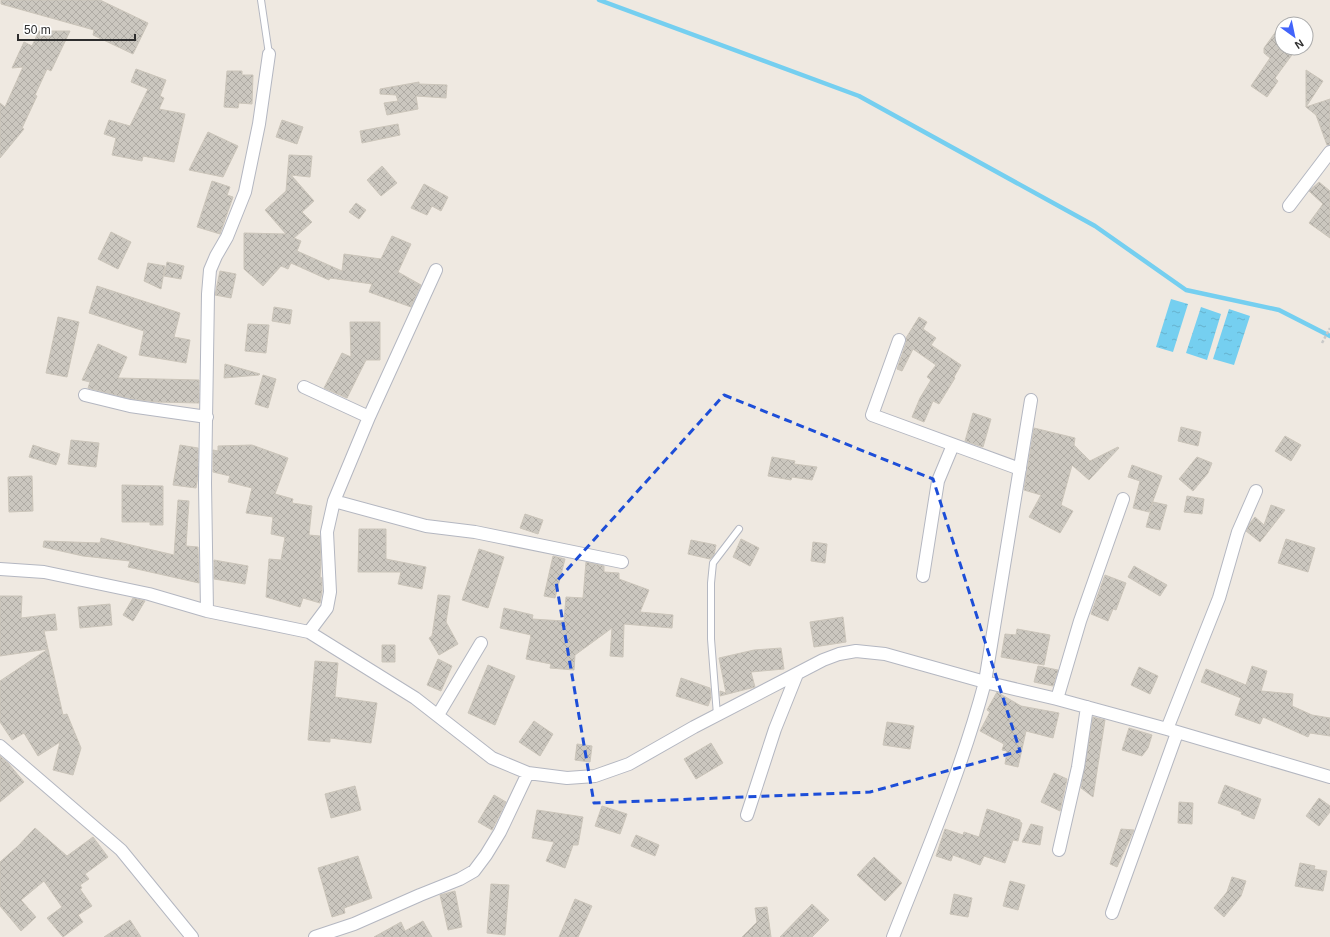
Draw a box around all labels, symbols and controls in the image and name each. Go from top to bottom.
scale bar [18,16,135,42]
north arrow [1274,16,1314,56]
text: 50 m [24,23,51,37]
text: N [1293,37,1306,52]

